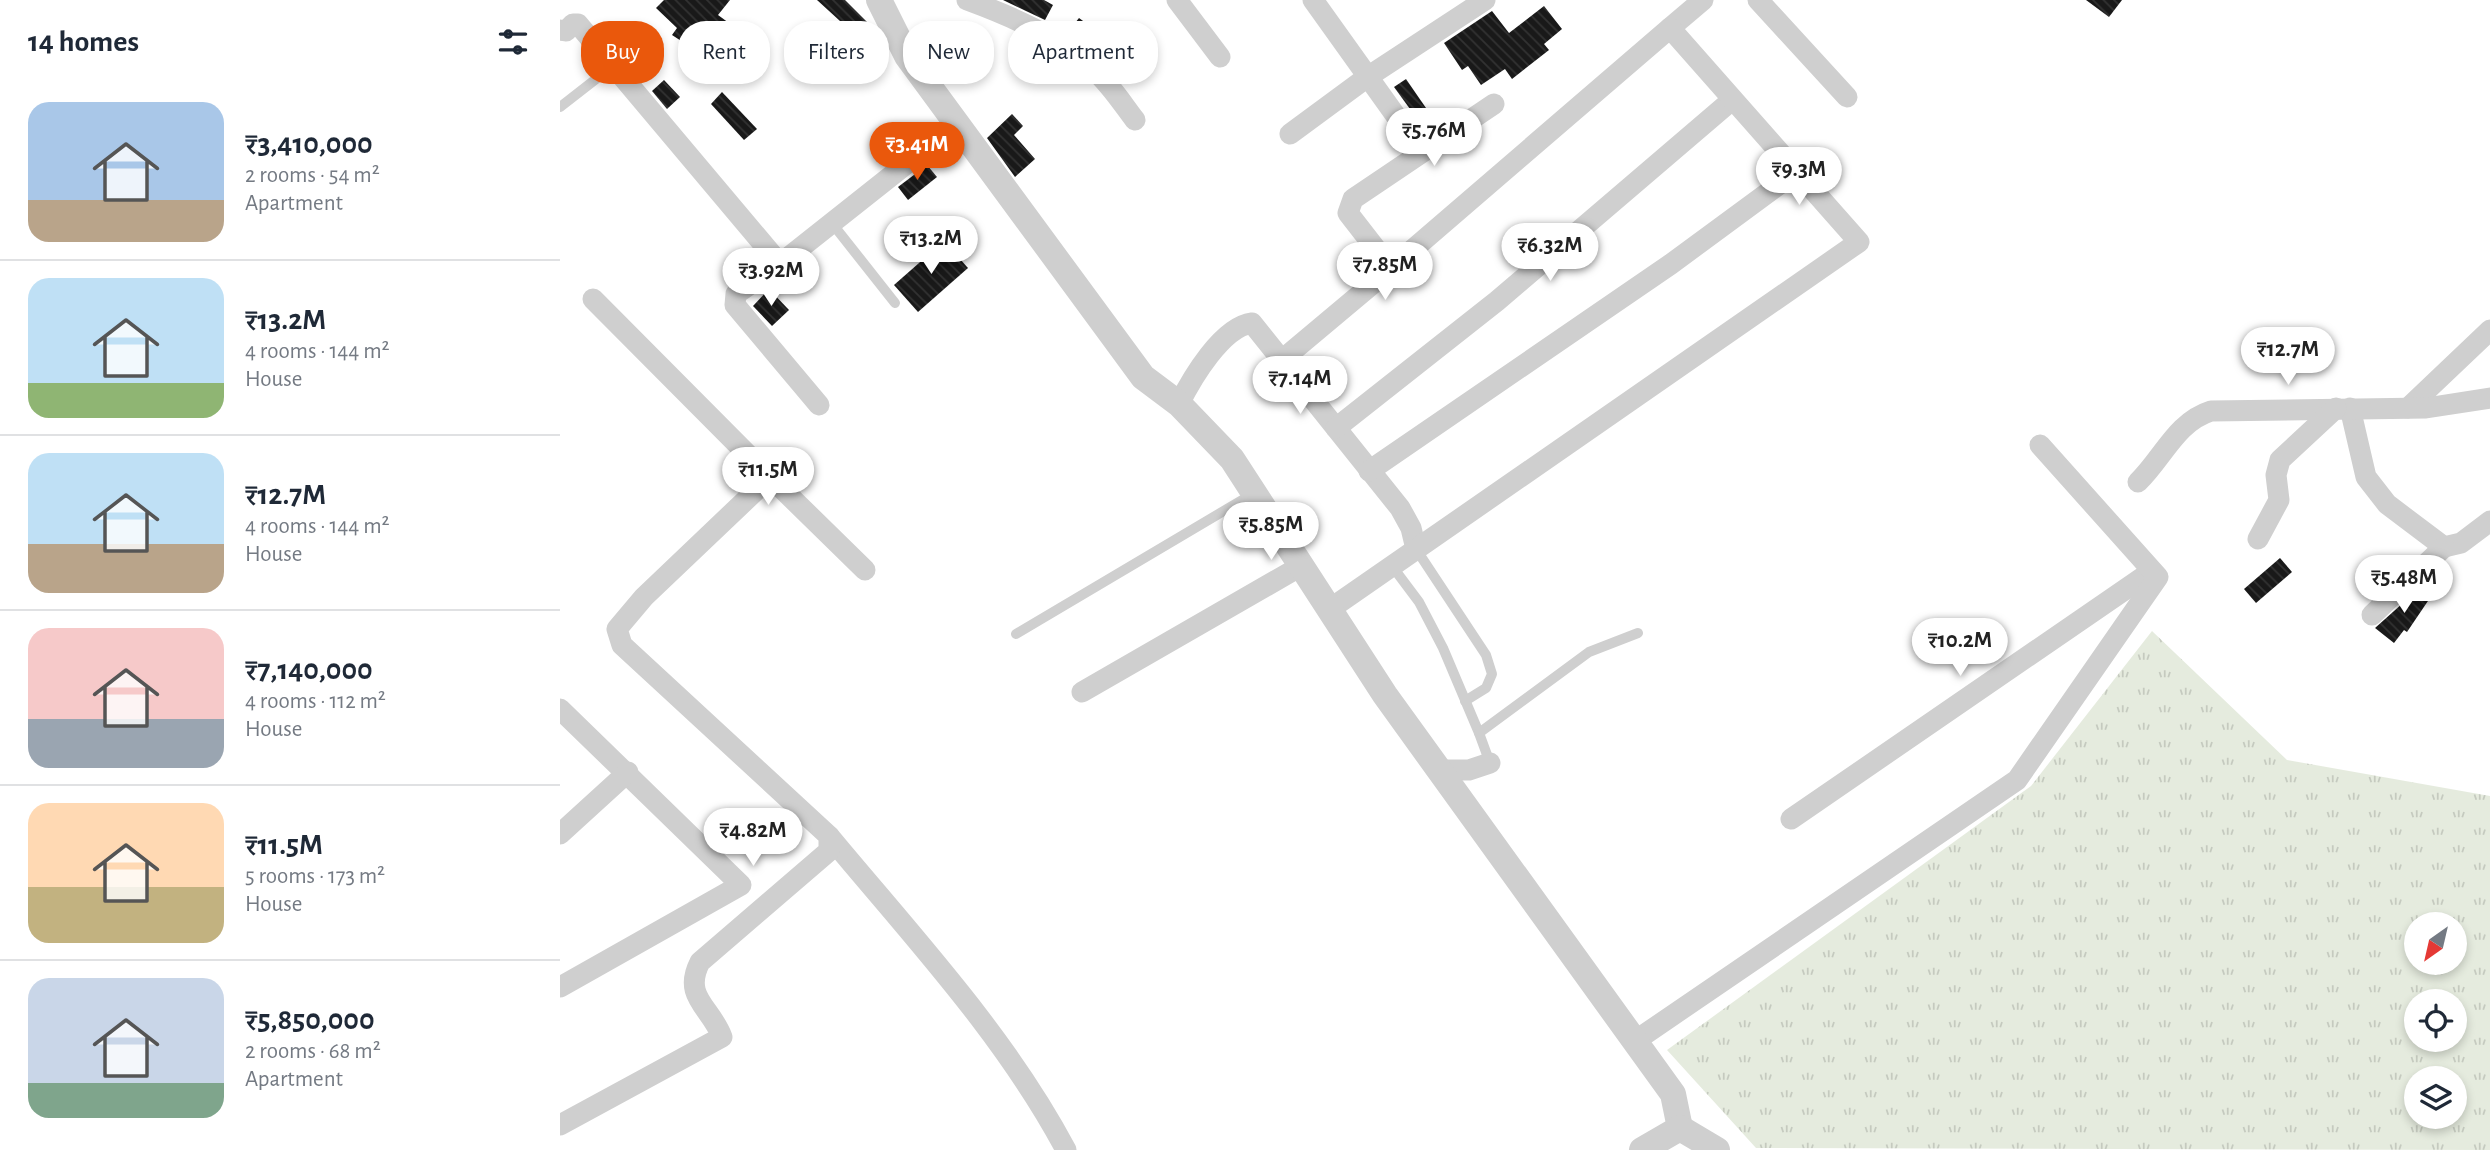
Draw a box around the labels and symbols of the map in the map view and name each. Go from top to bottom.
pin: ₹5.76M [1377,108,1491,168]
pin: ₹3.41M [860,122,974,182]
pin: ₹9.3M [1750,148,1848,207]
pin: ₹13.2M [874,216,988,276]
pin: ₹6.32M [1493,224,1607,283]
pin: ₹7.85M [1328,243,1442,302]
pin: ₹3.92M [714,248,828,308]
pin: ₹12.7M [2231,328,2345,387]
pin: ₹7.14M [1243,356,1357,416]
pin: ₹11.5M [711,448,825,507]
pin: ₹5.85M [1214,503,1328,562]
pin: ₹5.48M [2347,556,2461,615]
pin: ₹10.2M [1903,618,2017,678]
pin: ₹4.82M [696,808,810,868]
north arrow [2404,912,2468,975]

